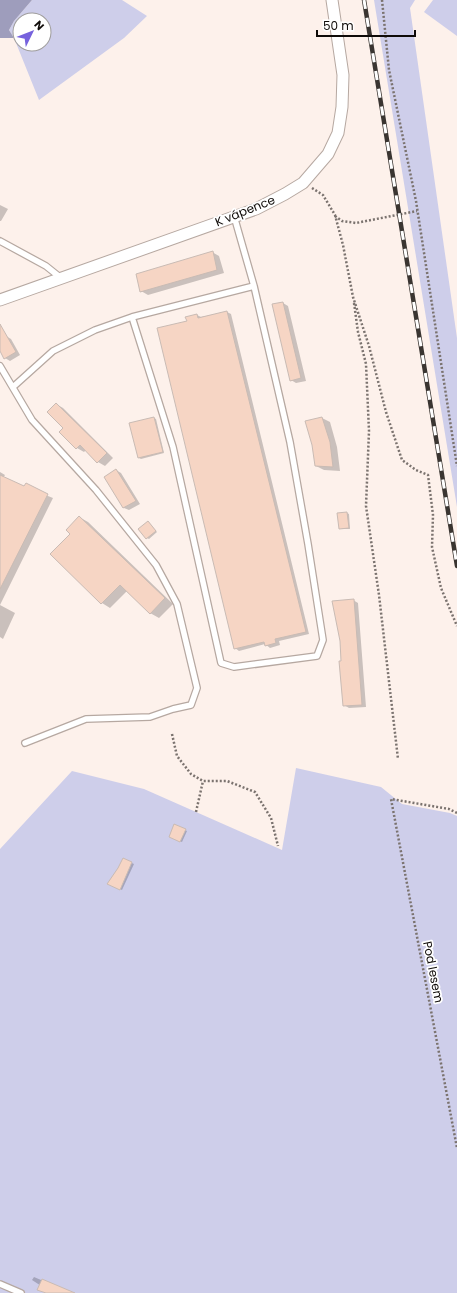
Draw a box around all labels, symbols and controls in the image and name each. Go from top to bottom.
north arrow [12,12,52,52]
scale bar [317,12,415,38]
text: N [31,17,48,34]
text: 50 m [323,17,354,34]
street label: K vápence [212,191,277,230]
street label: Pod lesem [419,940,448,1004]

